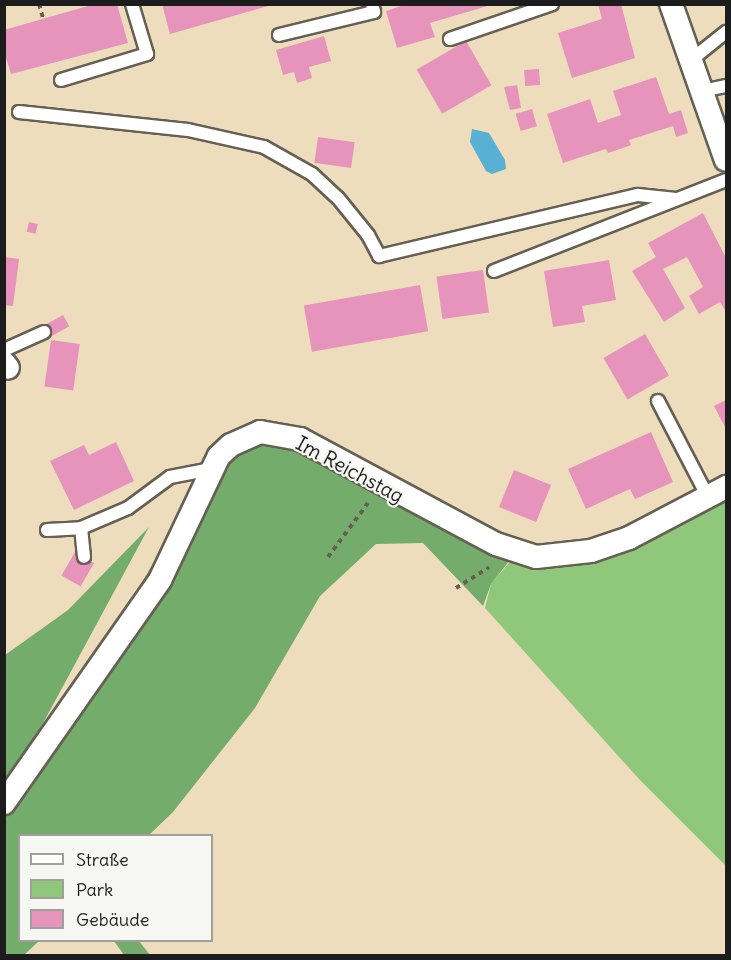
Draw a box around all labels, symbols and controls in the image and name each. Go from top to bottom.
street label: Im Reichstag [292,431,408,507]
legend [18,834,213,942]
text: Straße [76,848,129,871]
text: Park [76,878,113,901]
text: Gebäude [76,908,149,931]

